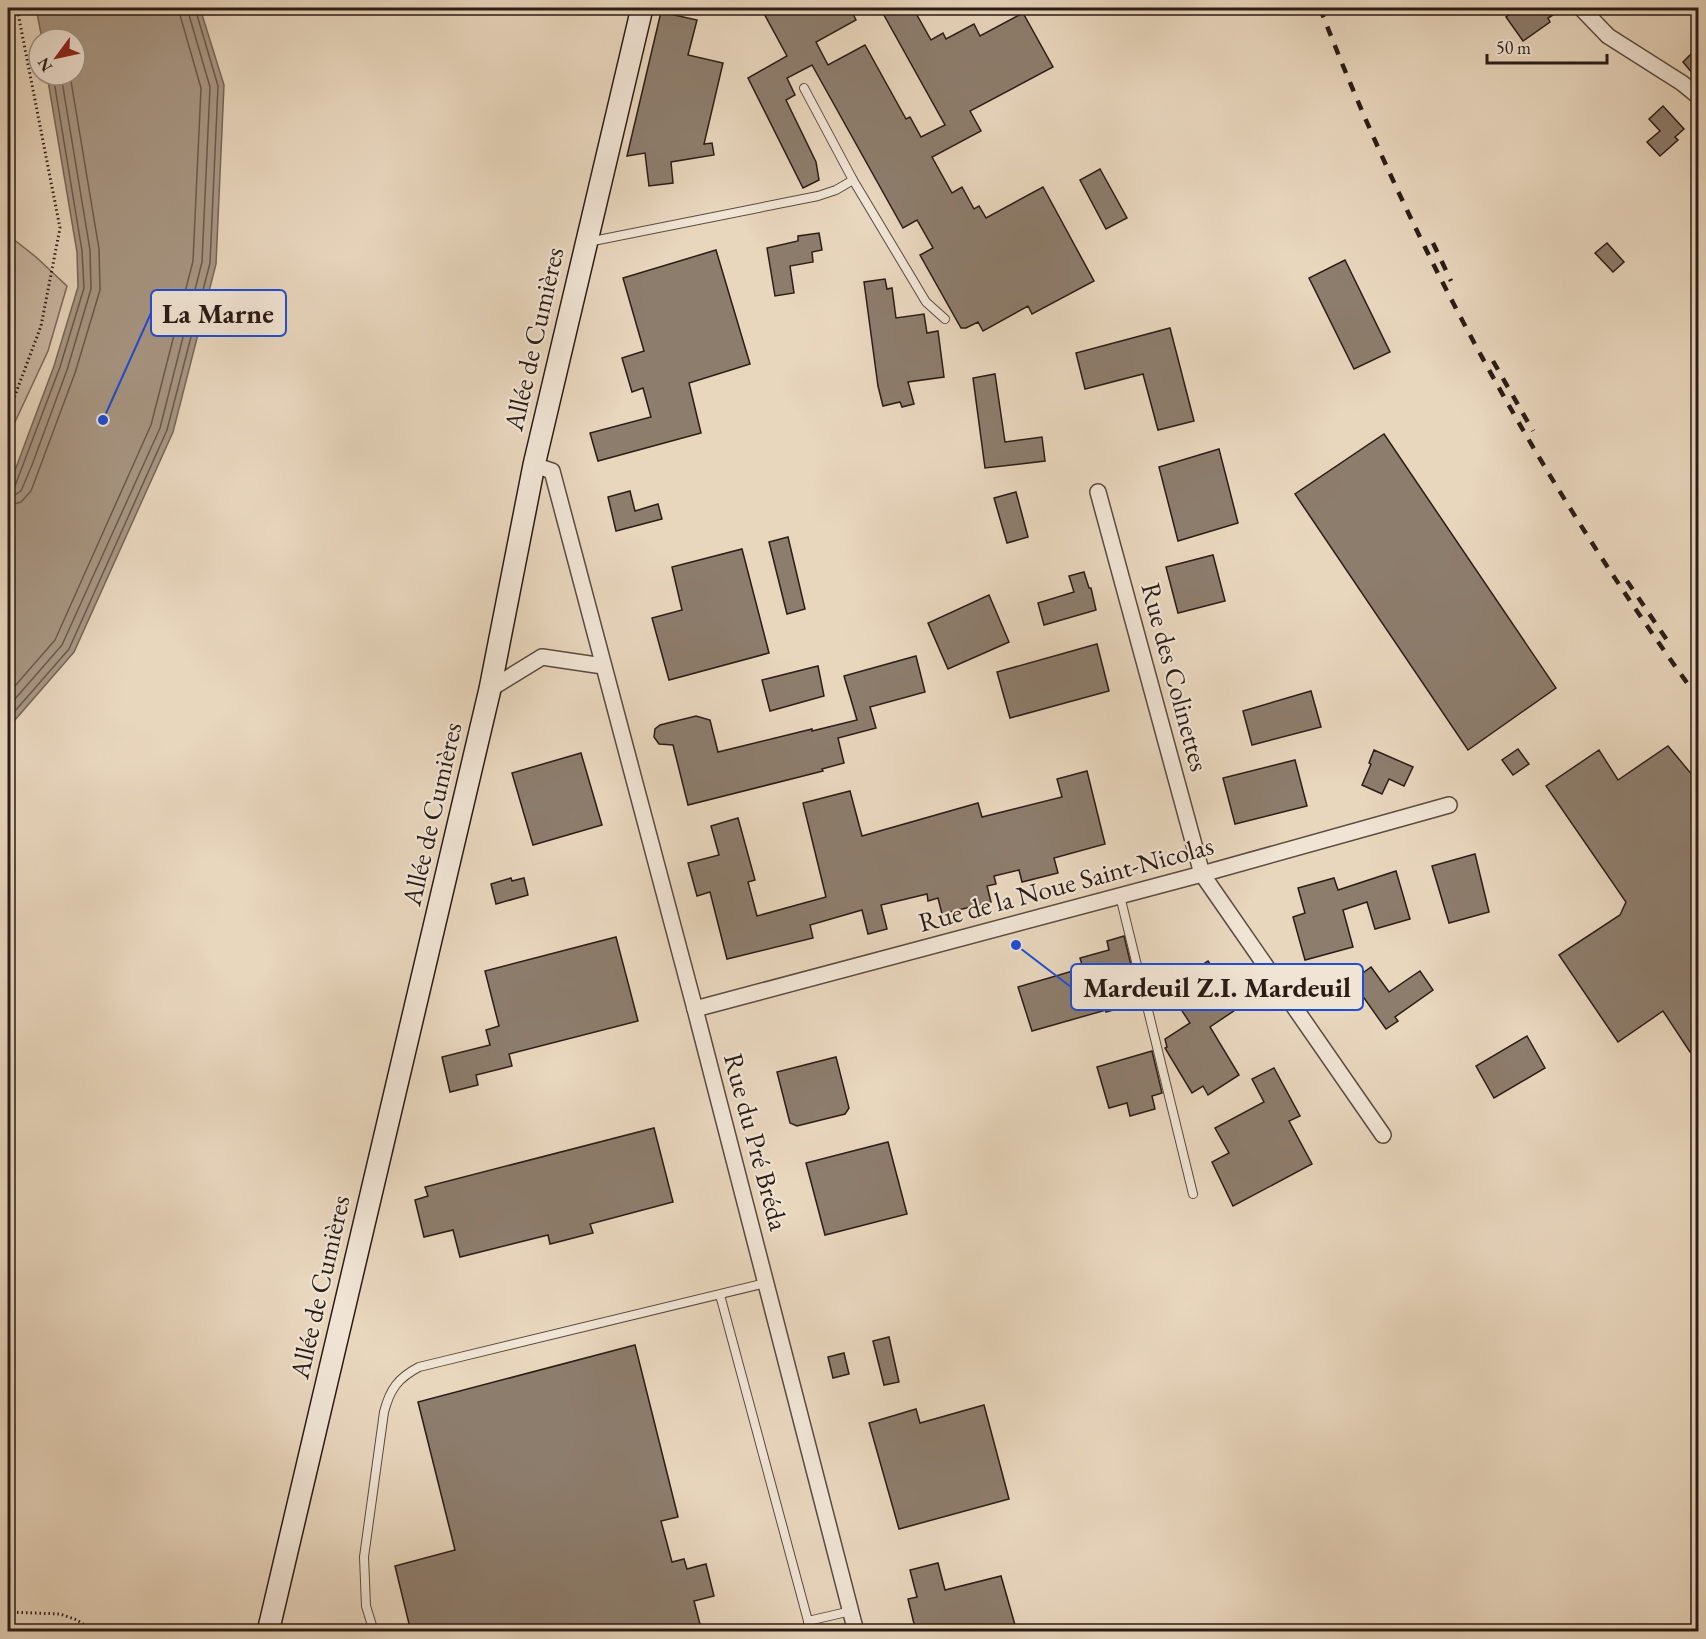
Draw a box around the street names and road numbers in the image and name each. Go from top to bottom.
street label: Allée de Cumières [495,244,572,435]
street label: Rue des Colinettes [1133,579,1217,775]
street label: Allée de Cumières [393,719,470,910]
street label: Rue de la Noue Saint-Nicolas [915,827,1217,940]
street label: Rue du Pré Bréda [716,1049,797,1235]
street label: Allée de Cumières [281,1192,358,1383]

